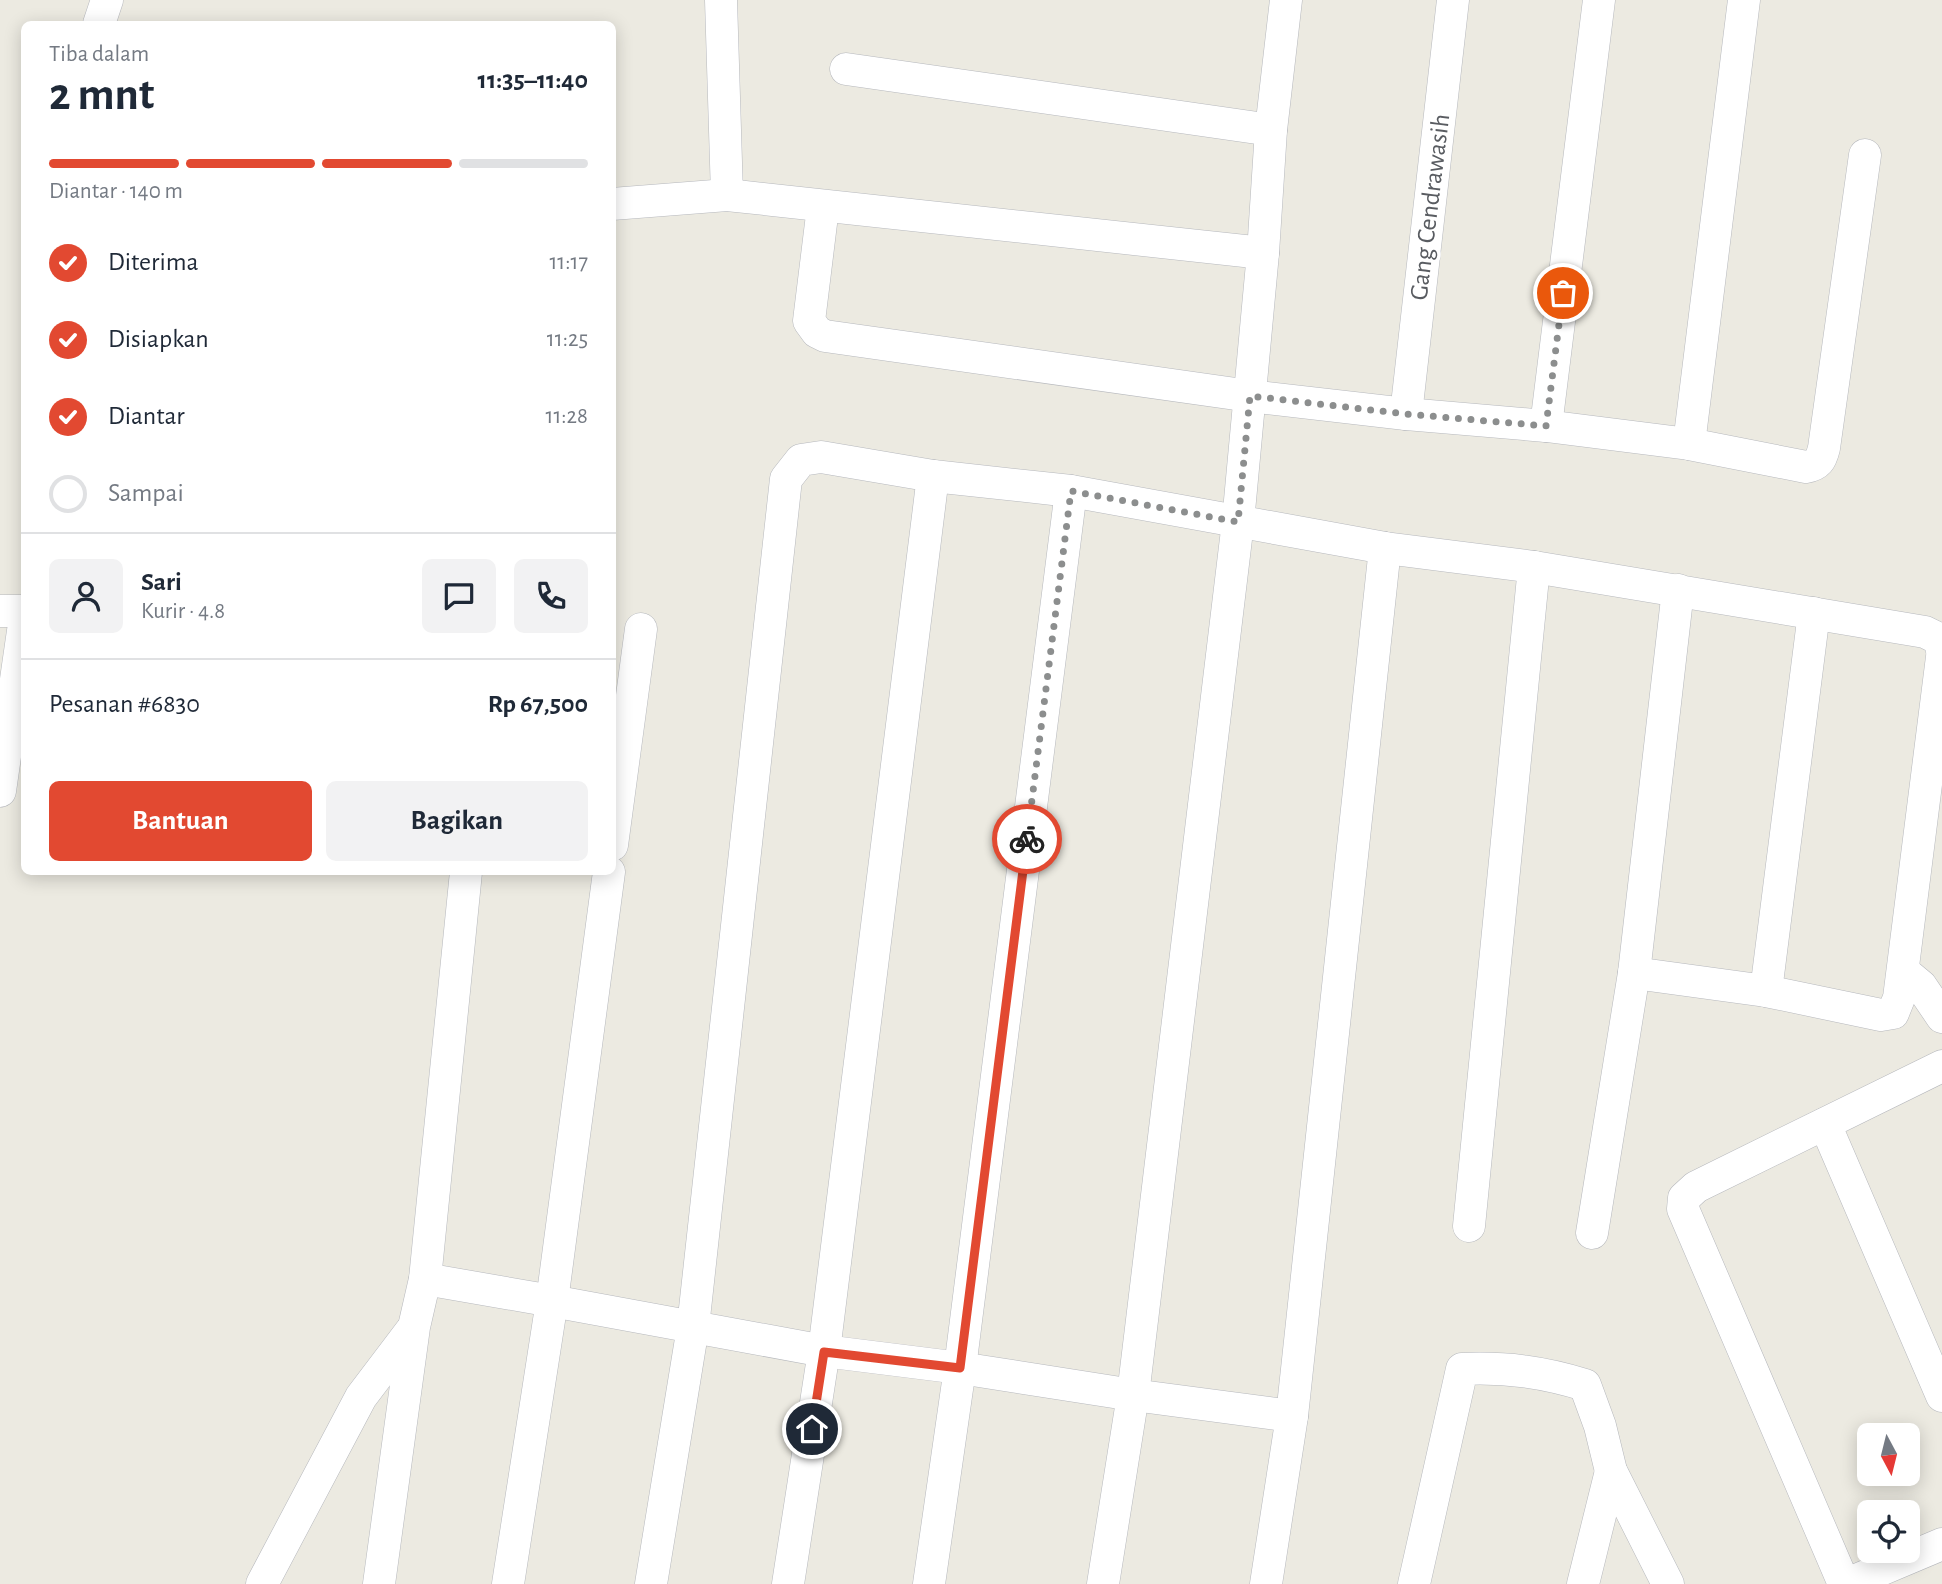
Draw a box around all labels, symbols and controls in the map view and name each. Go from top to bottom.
text: Tiba dalam [49,43,149,66]
text: 11:35–11:40 [478,67,588,93]
text: 2 mnt [49,72,154,118]
street label: Gang Cendrawasih [1406,112,1454,302]
text: Diantar · 140 m [49,180,183,203]
icon: check [49,244,87,282]
text: Diterima [108,249,199,275]
text: 11:17 [549,251,588,274]
pin [1533,263,1593,323]
icon: bag [1544,274,1582,312]
icon: check [49,321,87,359]
text: Disiapkan [108,326,209,352]
text: 11:25 [547,328,588,351]
icon: check [49,398,87,436]
text: Diantar [108,403,185,429]
text: 11:28 [546,405,588,428]
text: Sampai [108,480,184,506]
button: person [49,559,123,633]
button: chat [422,559,496,633]
button: phone [514,559,588,633]
text: Sari [141,569,182,595]
text: Kurir · 4.8 [141,600,225,623]
text: Pesanan #6830 [49,691,200,717]
text: Rp 67,500 [488,691,588,717]
button: Bantuan [49,781,312,861]
button: Bagikan [326,781,588,861]
courier [992,804,1062,874]
icon: bike [1008,820,1046,858]
pin [782,1399,842,1459]
icon: home [793,1410,831,1448]
north arrow [1857,1423,1920,1486]
map controls [1857,1423,1920,1563]
button: locate [1857,1500,1920,1563]

